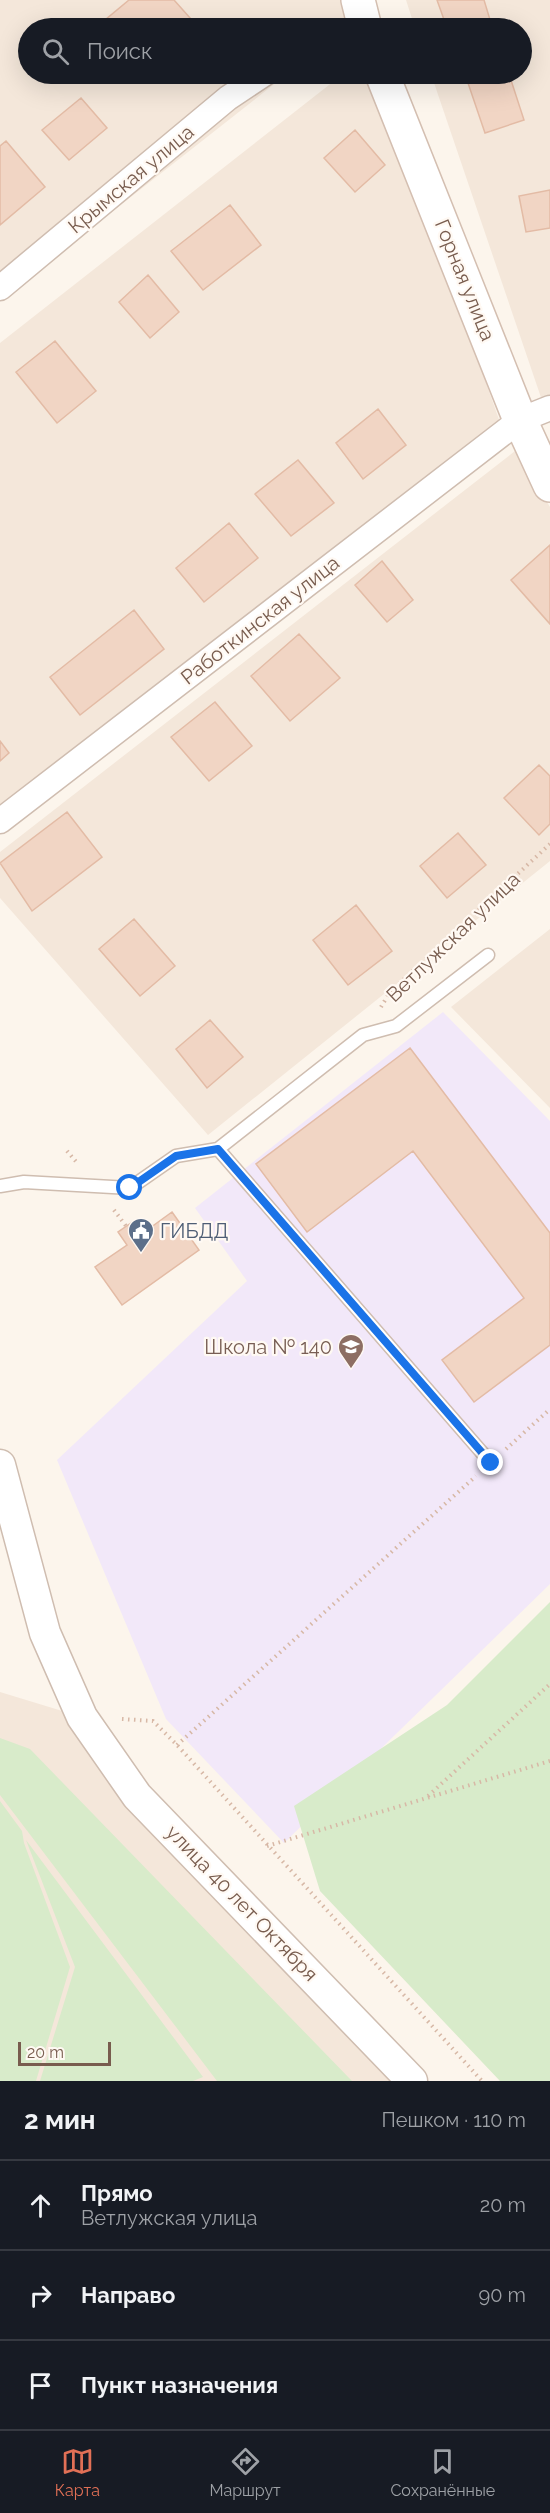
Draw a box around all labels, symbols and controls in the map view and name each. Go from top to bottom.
search box [18,18,532,84]
icon: search [39,35,72,68]
text: Поиск [87,38,152,64]
street label: Крымская улица [63,120,199,238]
street label: Горная улица [430,216,500,344]
street label: Работкинская улица [176,551,344,689]
street label: Ветлужская улица [381,867,525,1007]
route start [116,1174,142,1200]
public building icon: ГИБДД [126,1216,156,1254]
place label: ГИБДД [160,1219,228,1243]
school or university icon: Школа № 140 [336,1332,366,1370]
place label: Школа № 140 [204,1335,332,1359]
route end [477,1449,503,1475]
street label: улица 40 лет Октября [161,1820,323,1986]
scale bar [18,2039,111,2066]
text: 20 m [27,2043,64,2062]
text: 2 мин [24,2105,96,2135]
text: Пешком · 110 m [381,2108,526,2132]
text: Прямо [81,2180,153,2206]
icon: ahead [24,2189,57,2222]
text: 20 m [480,2193,526,2217]
text: Ветлужская улица [81,2206,257,2230]
icon: right [24,2279,57,2312]
text: Направо [81,2282,175,2308]
text: 90 m [479,2283,526,2307]
icon: arrive [24,2369,57,2402]
text: Пункт назначения [81,2372,278,2398]
tab: Карта [55,2445,100,2500]
tab: Маршрут [210,2445,281,2500]
tab: Сохранённые [390,2445,495,2500]

